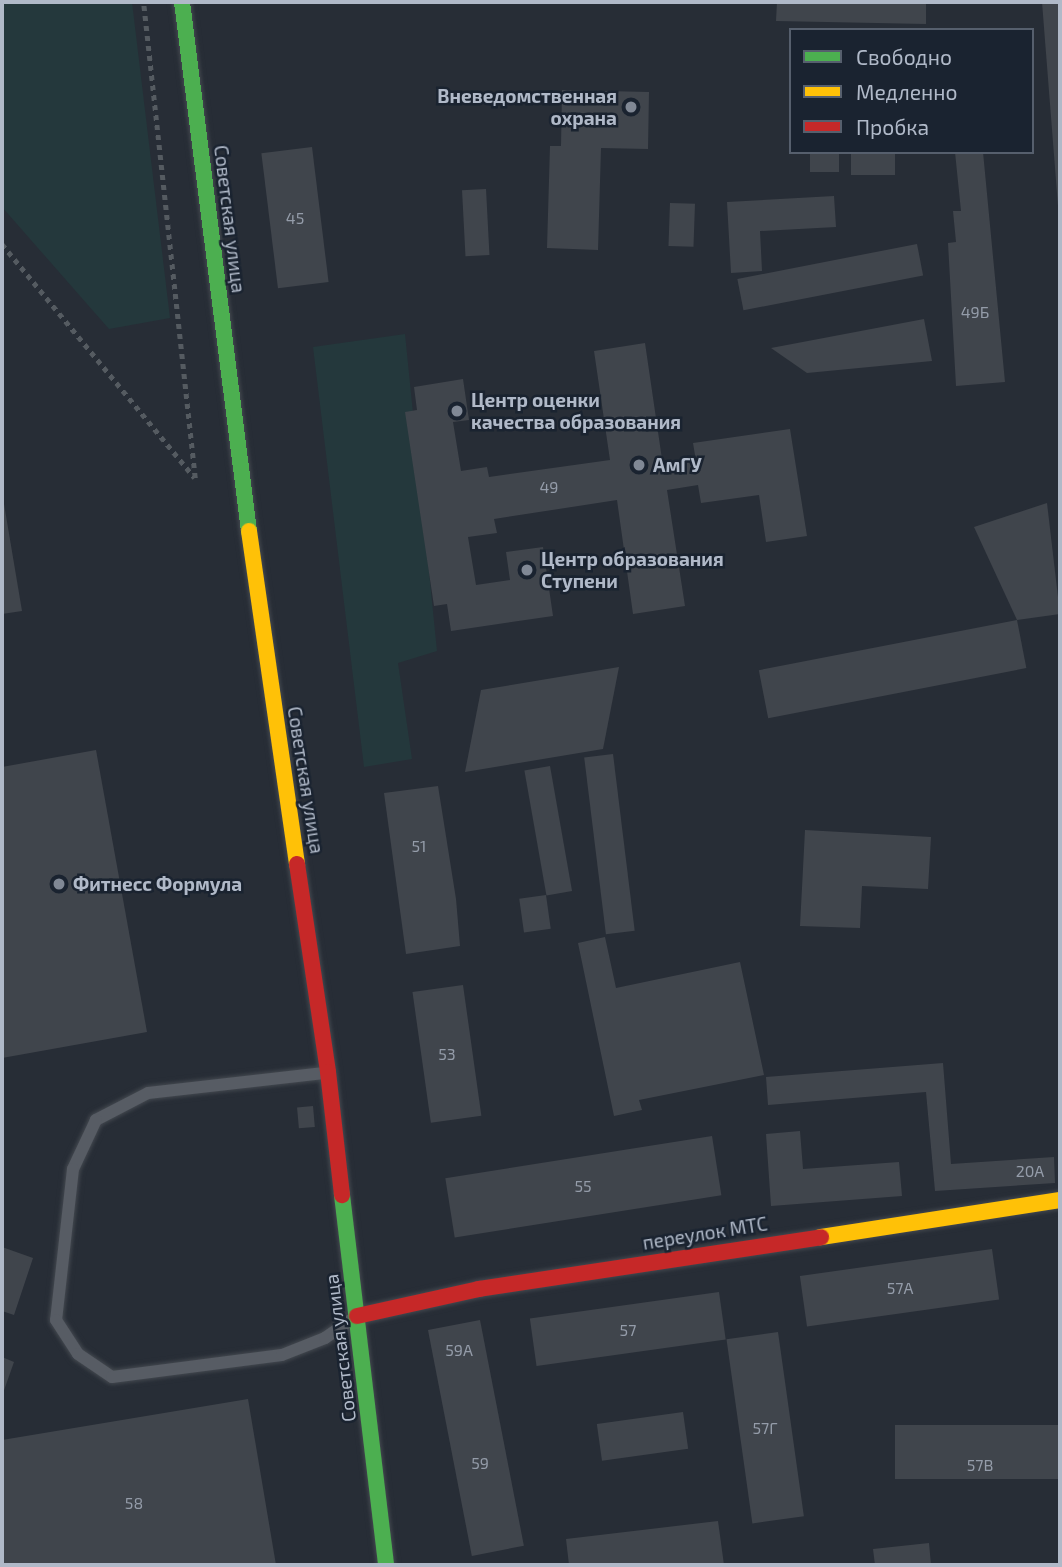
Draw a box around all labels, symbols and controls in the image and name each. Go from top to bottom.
legend [789,28,1034,154]
text: Свободно [856,44,952,69]
text: Медленно [856,79,958,104]
place label: Вневедомственная охрана [437,85,617,129]
marker: Вневедомственная охрана [623,99,639,115]
text: Пробка [856,114,929,139]
street label: Советская улица [210,144,250,294]
house number: 45 [286,208,304,228]
house number: 49Б [961,302,989,322]
place label: Центр оценки качества образования [471,389,681,433]
marker: Центр оценки качества образования [449,403,465,419]
place label: АмГУ [653,454,702,476]
marker: АмГУ [631,457,647,473]
house number: 49 [540,477,558,497]
place label: Центр образования Ступени [541,548,724,592]
marker: Центр образования Ступени [519,562,535,578]
street label: Советская улица [283,705,329,855]
house number: 51 [412,836,426,856]
place label: Фитнесс Формула [73,873,242,895]
marker: Фитнесс Формула [51,876,67,892]
house number: 53 [438,1044,456,1064]
house number: 20А [1016,1161,1044,1181]
house number: 55 [574,1176,592,1196]
street label: переулок МТС [641,1212,769,1254]
street label: Советская улица [320,1273,360,1423]
house number: 57А [887,1278,913,1298]
house number: 57 [620,1320,636,1340]
house number: 59А [445,1340,473,1360]
house number: 57Г [752,1418,778,1438]
house number: 59 [471,1453,489,1473]
house number: 57В [967,1455,993,1475]
house number: 58 [125,1493,143,1513]

